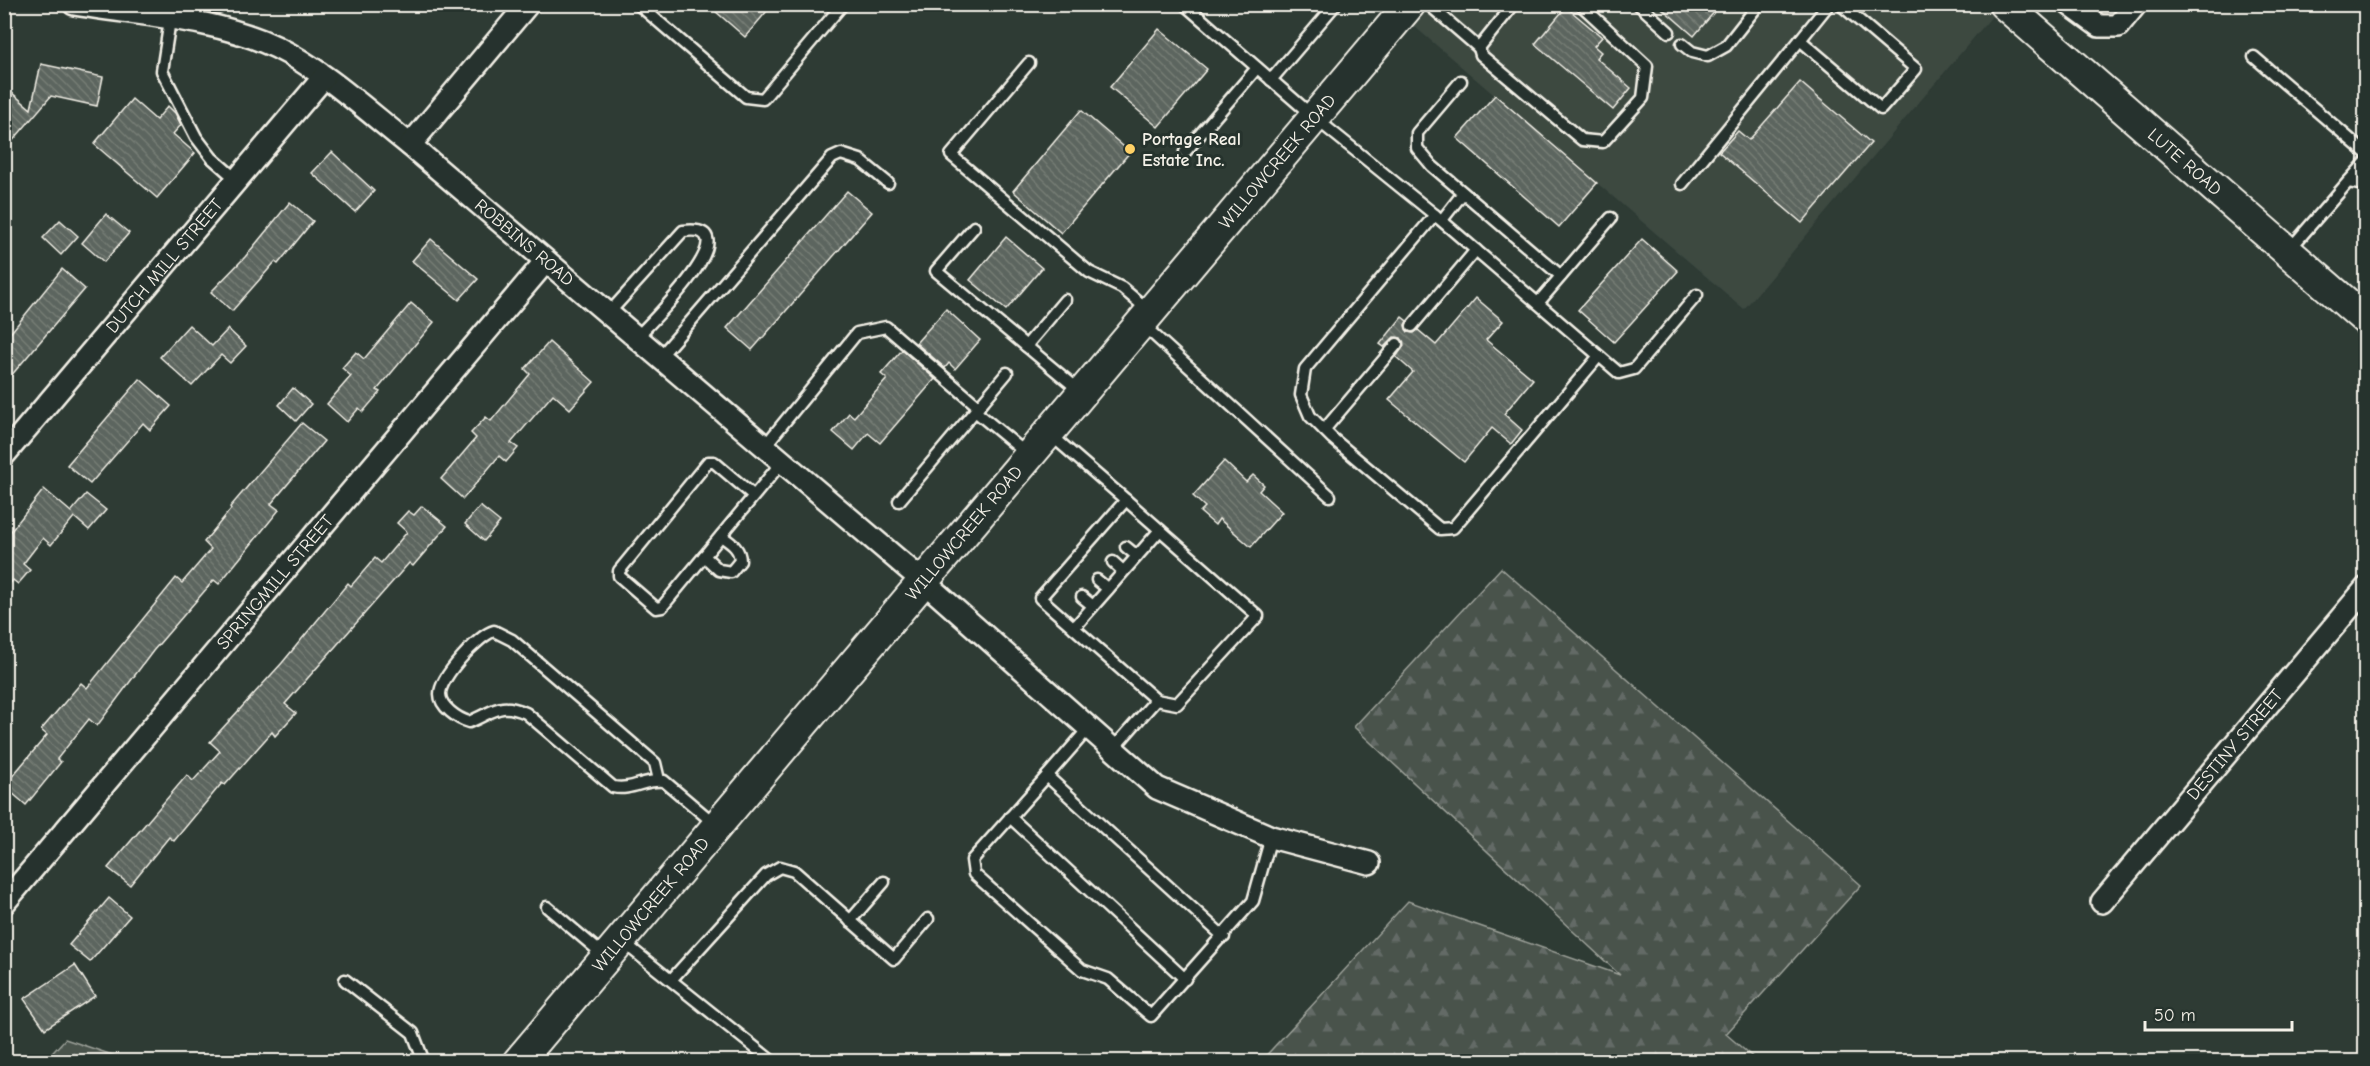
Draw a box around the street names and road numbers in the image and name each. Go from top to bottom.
street label: WILLOWCREEK ROAD [1215,90,1340,233]
street label: LUTE ROAD [2143,124,2226,200]
street label: DUTCH MILL STREET [102,194,228,338]
street label: ROBBINS ROAD [470,195,578,291]
street label: WILLOWCREEK ROAD [902,462,1027,605]
street label: SPRINGMILL STREET [212,510,338,654]
street label: DESTINY STREET [2182,684,2288,804]
street label: WILLOWCREEK ROAD [588,833,714,977]

